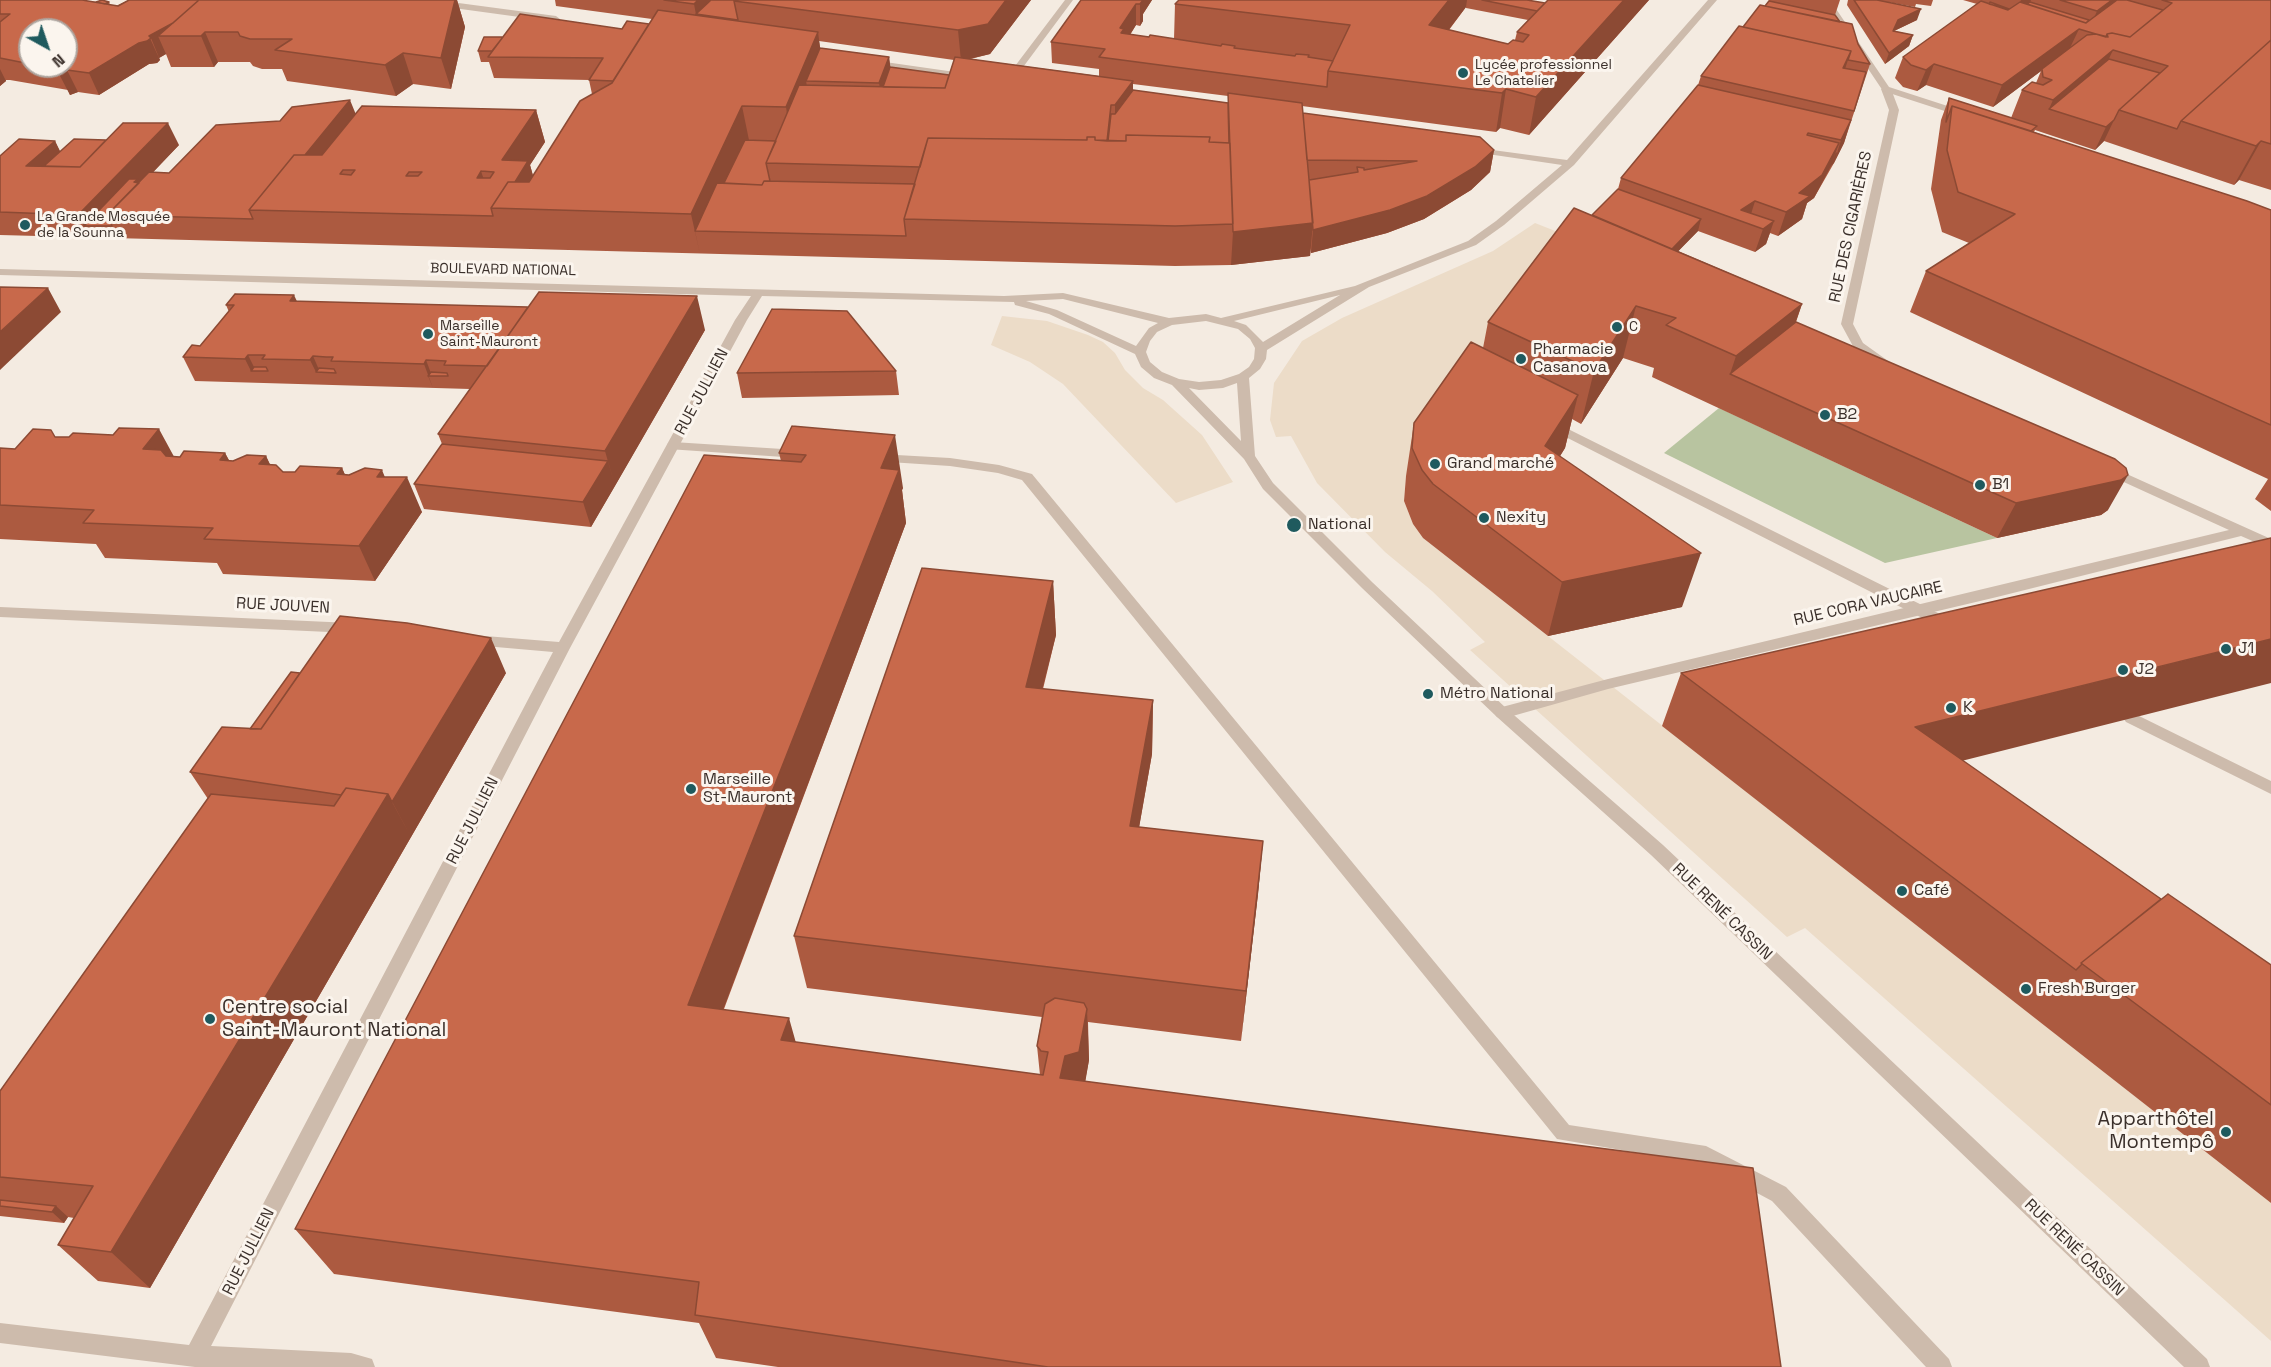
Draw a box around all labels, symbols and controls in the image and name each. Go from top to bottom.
north arrow [18,18,78,78]
text: N [48,49,69,72]
place label: Lycée professionnel Le Chatelier [1475,57,1612,90]
marker: Lycée professionnel Le Chatelier [1456,66,1470,80]
street label: RUE DES CIGARIÈRES [1826,150,1876,304]
place label: La Grande Mosquée de la Sounna [37,209,170,242]
marker: La Grande Mosquée de la Sounna [18,218,32,232]
street label: BOULEVARD NATIONAL [430,260,576,280]
place label: Marseille Saint-Mauront [440,318,538,350]
place label: C [1629,319,1638,335]
marker: C [1610,320,1624,334]
marker: Marseille Saint-Mauront [421,327,435,341]
place label: Pharmacie Casanova [1533,340,1613,378]
street label: RUE JULLIEN [671,346,733,438]
marker: Pharmacie Casanova [1514,352,1528,366]
place label: B2 [1837,405,1857,425]
marker: B2 [1818,408,1832,422]
place label: Grand marché [1447,454,1554,474]
marker: Grand marché [1428,457,1442,471]
place label: B1 [1992,475,2009,495]
marker: B1 [1973,478,1987,492]
place label: Nexity [1496,508,1546,528]
marker: Nexity [1477,511,1491,525]
place label: National [1308,515,1371,535]
marker: National [1285,516,1303,534]
street label: RUE CORA VAUCAIRE [1792,578,1944,630]
street label: RUE JOUVEN [236,594,330,618]
place label: J1 [2238,639,2254,659]
marker: J1 [2219,642,2233,656]
place label: J2 [2135,660,2154,680]
marker: J2 [2116,663,2130,677]
place label: Métro National [1440,684,1554,704]
marker: Métro National [1421,687,1435,701]
place label: K [1963,698,1973,718]
marker: K [1944,701,1958,715]
place label: Marseille St-Mauront [703,770,792,808]
street label: RUE JULLIEN [443,774,503,868]
marker: Marseille St-Mauront [684,782,698,796]
street label: RUE RENÉ CASSIN [1668,860,1776,964]
place label: Café [1914,881,1949,901]
marker: Café [1895,884,1909,898]
place label: Fresh Burger [2038,979,2136,999]
marker: Fresh Burger [2019,982,2033,996]
place label: Centre social Saint-Mauront National [222,996,447,1043]
marker: Centre social Saint-Mauront National [203,1012,217,1026]
place label: Apparthôtel Montempô [2098,1108,2214,1155]
marker: Apparthôtel Montempô [2219,1125,2233,1139]
street label: RUE RENÉ CASSIN [2020,1196,2128,1300]
street label: RUE JULLIEN [219,1205,279,1299]

